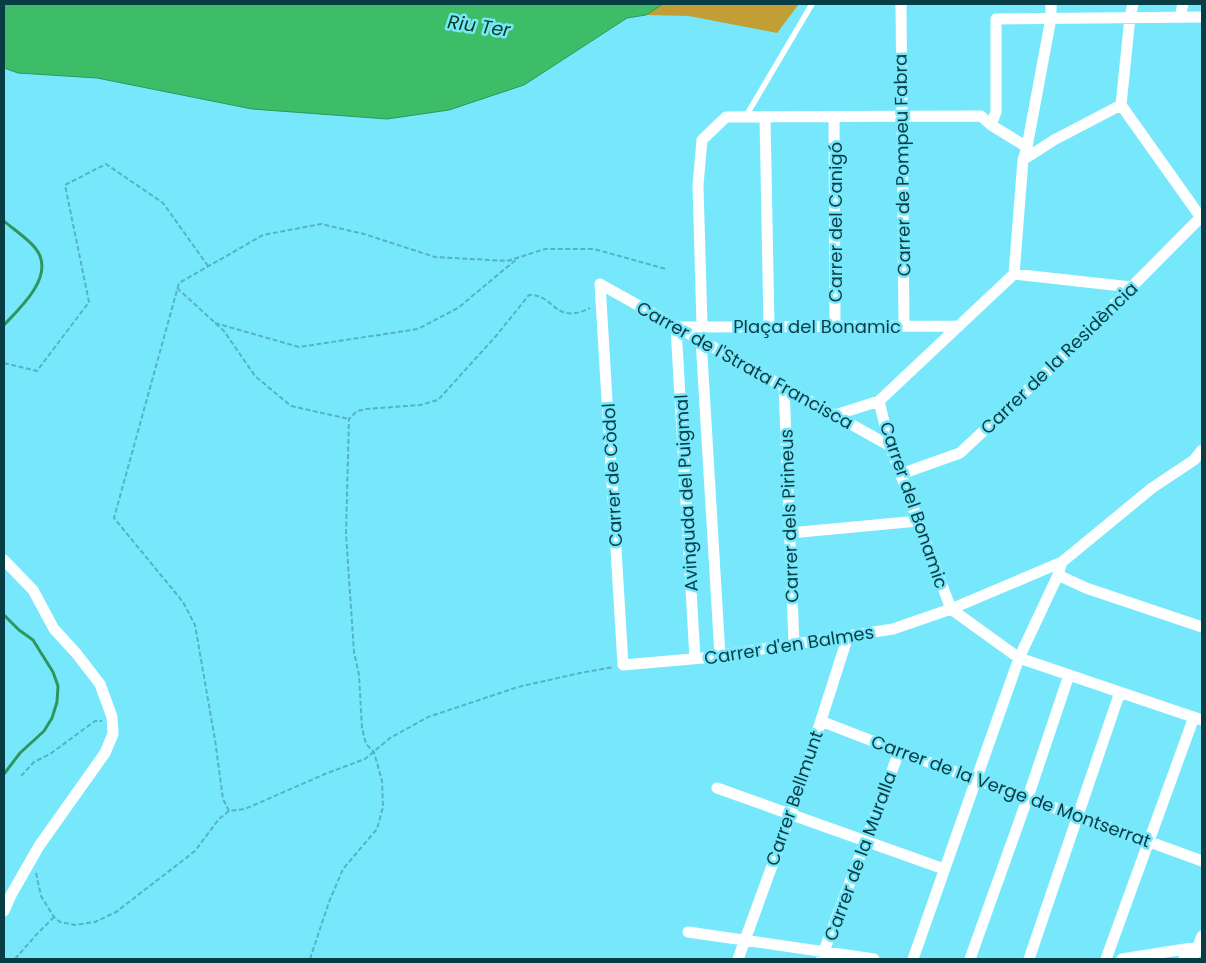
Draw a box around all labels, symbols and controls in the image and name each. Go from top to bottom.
water label: Riu Ter [446,8,513,44]
street label: Carrer de Pompeu Fabra [888,53,916,277]
street label: Carrer del Canigó [823,142,848,302]
street label: Carrer de la Residència [975,276,1143,440]
street label: Carrer de l'Strata Francisca [632,295,858,435]
street label: Plaça del Bonamic [733,314,901,339]
street label: Avinguda del Puigmal [668,394,704,592]
street label: Carrer de Còdol [596,403,628,547]
street label: Carrer del Bonamic [874,418,954,592]
street label: Carrer dels Pirineus [773,429,805,603]
street label: Carrer d'en Balmes [702,619,876,671]
street label: Carrer Bellmunt [759,727,829,869]
street label: Carrer de la Verge de Montserrat [868,729,1154,853]
street label: Carrer de la Muralla [818,768,902,944]

